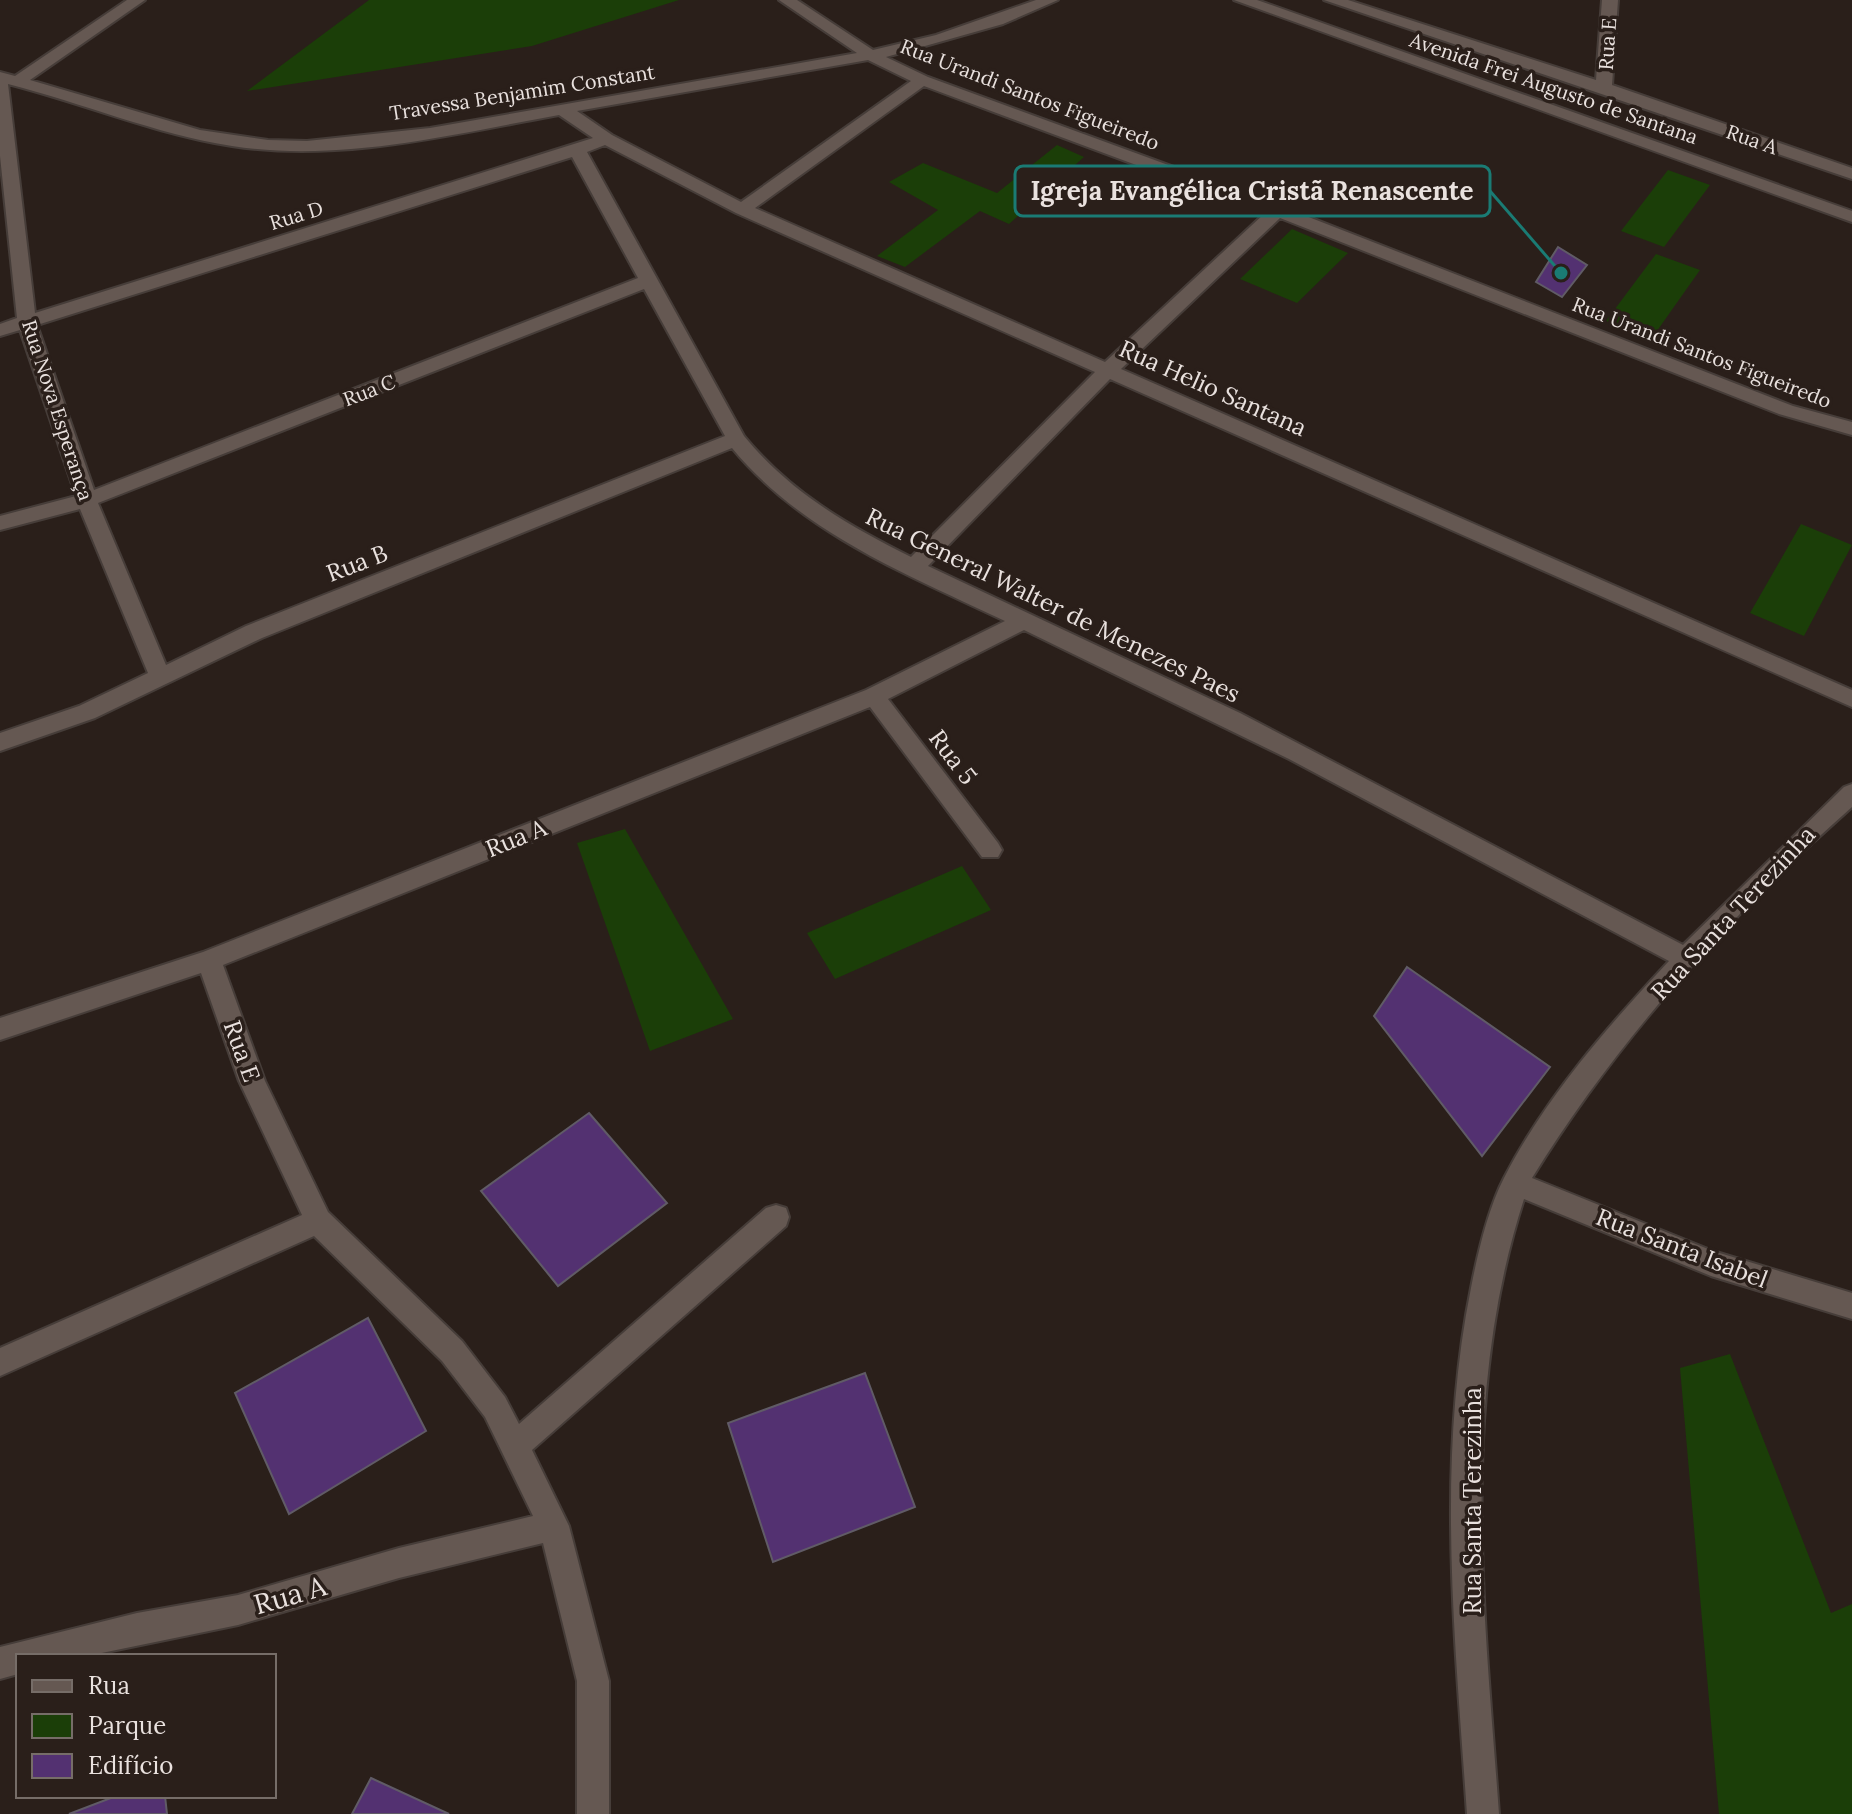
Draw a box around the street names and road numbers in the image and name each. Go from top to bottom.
street label: Rua E [1593,17,1621,71]
street label: Avenida Frei Augusto de Santana [1406,27,1701,149]
street label: Rua Urandi Santos Figueiredo [897,33,1163,155]
street label: Travessa Benjamim Constant [388,59,657,125]
street label: Rua A [1723,119,1781,160]
street label: Rua D [266,195,326,235]
street label: Rua Urandi Santos Figueiredo [1569,291,1835,413]
street label: Rua Nova Esperança [17,316,99,504]
street label: Rua Helio Santana [1114,333,1312,443]
street label: Rua C [339,369,399,411]
street label: Rua General Walter de Menezes Paes [861,501,1245,709]
street label: Rua B [322,537,392,589]
street label: Rua 5 [922,723,984,791]
street label: Rua A [481,811,552,864]
street label: Rua Santa Terezinha [1644,819,1822,1007]
street label: Rua E [217,1016,267,1086]
street label: Rua Santa Isabel [1592,1201,1772,1295]
street label: Rua Santa Terezinha [1457,1387,1488,1615]
street label: Rua A [250,1567,331,1622]

